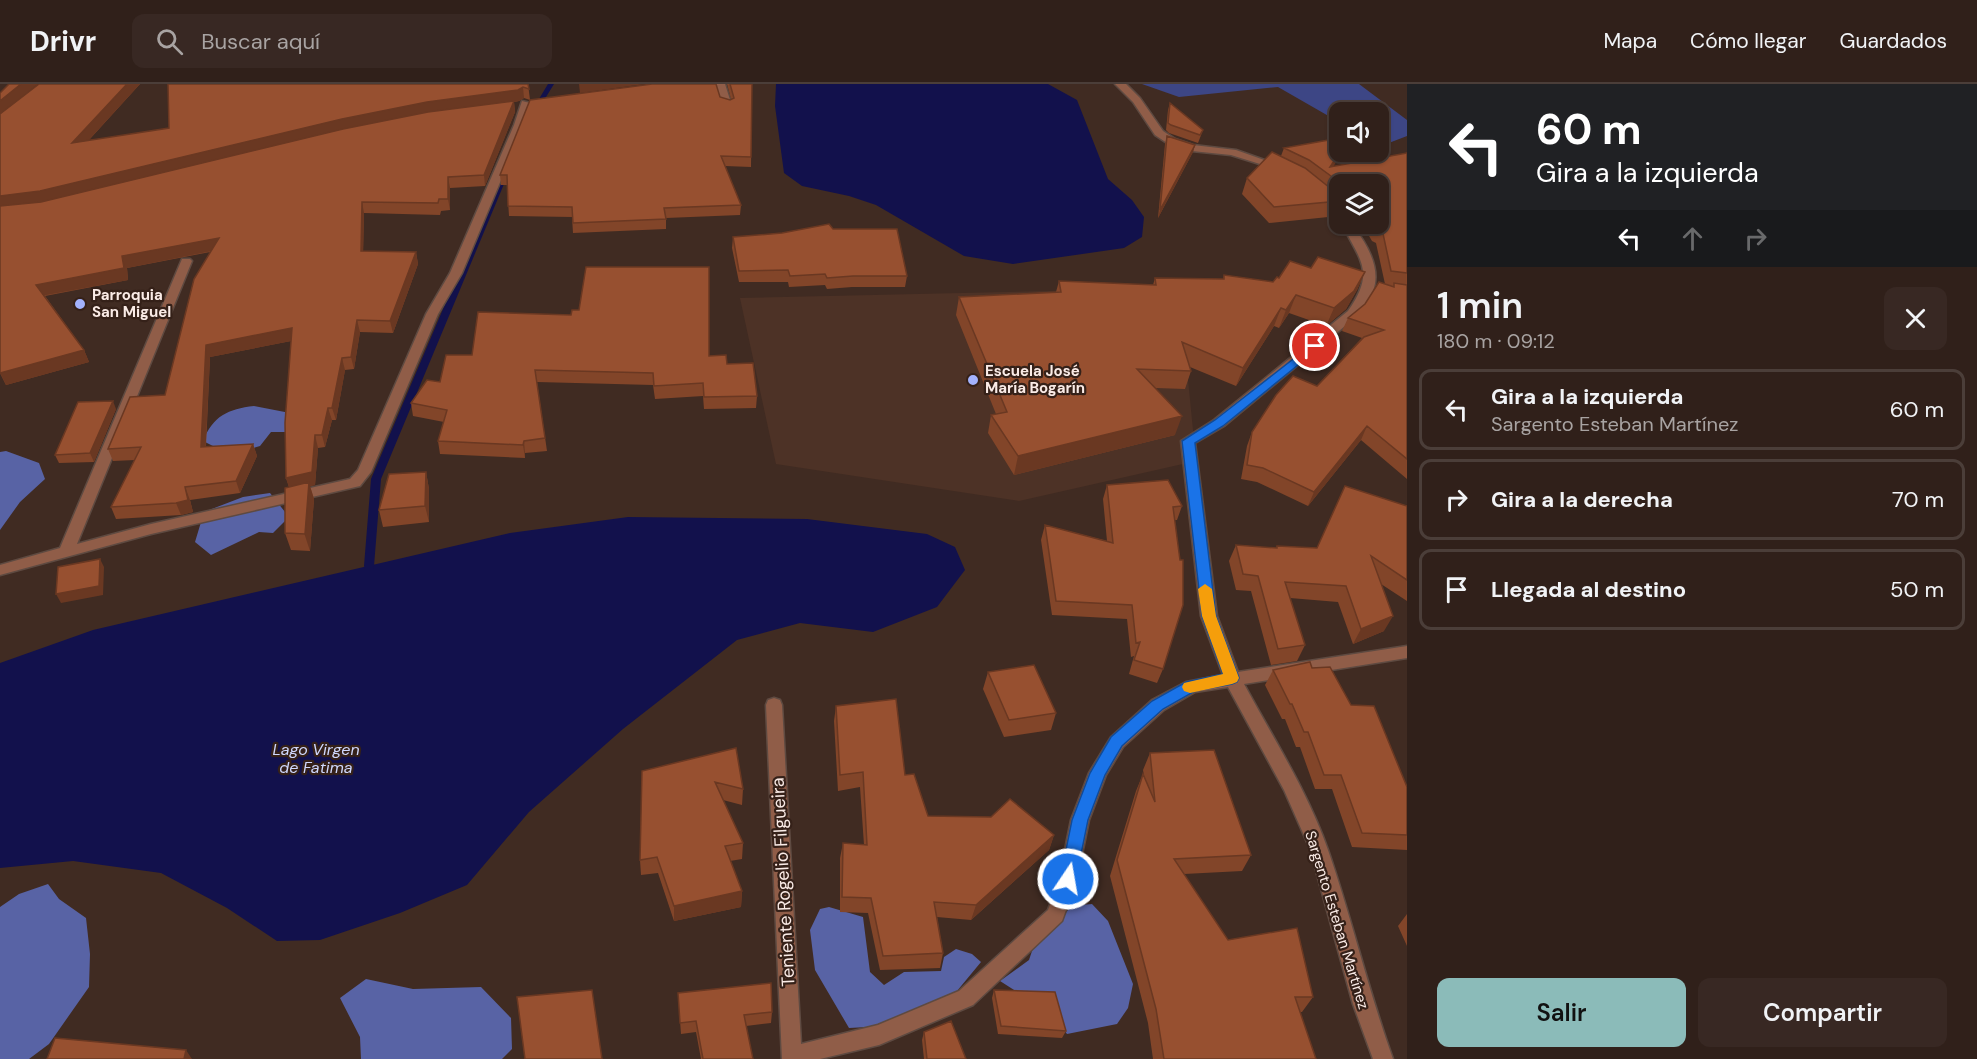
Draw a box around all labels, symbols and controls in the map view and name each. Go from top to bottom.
search box [132,14,552,68]
text: Drivr [30,23,96,60]
icon: search [153,25,186,58]
text: Buscar aquí [201,27,320,56]
text: Mapa [1603,27,1657,55]
text: Cómo llegar [1690,27,1807,55]
text: Guardados [1840,27,1947,55]
map controls [1329,102,1389,234]
button: sound [1329,102,1389,162]
text: 60 m [1536,102,1642,157]
icon: left [1437,108,1515,186]
text: Gira a la izquierda [1536,155,1759,190]
button: layers [1329,174,1389,234]
icon: left [1613,222,1646,255]
icon: ahead [1676,222,1709,255]
icon: right [1739,222,1772,255]
text: 1 min [1437,282,1523,329]
place label: Parroquia San Miguel [92,285,171,322]
button: close [1884,287,1947,350]
marker: Parroquia San Miguel [73,297,87,311]
pin [1289,320,1340,371]
text: 180 m · 09:12 [1437,328,1555,354]
icon: arrive [1298,329,1331,362]
place label: Escuela José María Bogarín [985,361,1085,398]
marker: Escuela José María Bogarín [966,373,980,387]
text: Gira a la izquierda [1491,382,1683,411]
icon: left [1440,393,1473,426]
text: 60 m [1890,395,1944,424]
text: Sargento Esteban Martínez [1491,411,1738,437]
icon: right [1440,483,1473,516]
text: Gira a la derecha [1491,485,1673,514]
text: 70 m [1892,485,1944,514]
icon: arrive [1440,573,1473,606]
text: Llegada al destino [1491,575,1686,604]
text: 50 m [1890,575,1944,604]
water label: Lago Virgen de Fatima [272,739,360,778]
street label: Teniente Rogelio Filgueira [766,777,800,987]
street label: Sargento Esteban Martínez [1300,828,1374,1012]
position arrow [1036,847,1100,911]
button: Salir [1437,978,1686,1047]
button: Compartir [1698,978,1947,1047]

